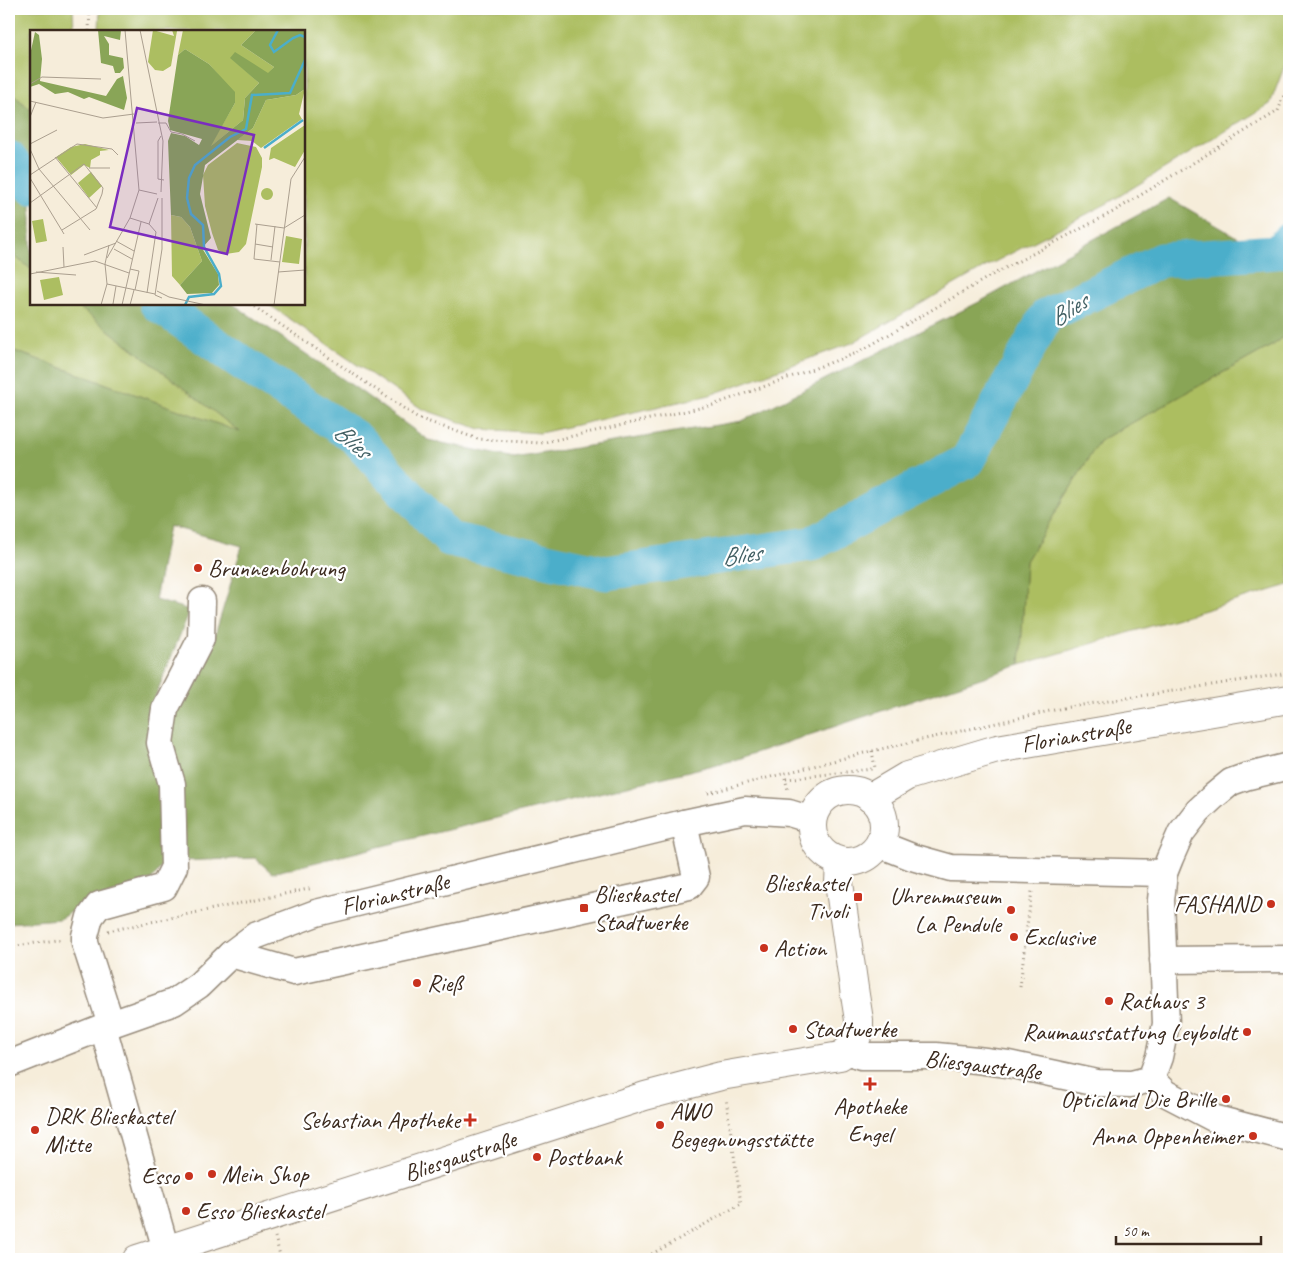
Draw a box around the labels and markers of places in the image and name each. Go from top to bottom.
place label: Brunnenbohrung [208,553,346,583]
marker: Brunnenbohrung [192,562,204,574]
place label: Blieskastel Tivoli [764,868,852,926]
place label: Blieskastel Stadtwerke [594,879,690,937]
place label: Uhrenmuseum La Pendule [890,881,1003,939]
place label: FASHAND [1174,889,1263,919]
marker: Blieskastel Tivoli [852,891,864,903]
marker: FASHAND [1265,898,1277,910]
marker: Blieskastel Stadtwerke [578,902,590,914]
marker: Uhrenmuseum La Pendule [1005,904,1017,916]
place label: Exclusive [1024,922,1097,952]
marker: Exclusive [1008,931,1020,943]
place label: Action [774,933,827,963]
marker: Action [758,942,770,954]
place label: Rieß [427,968,465,998]
marker: Rieß [411,977,423,989]
place label: Rathaus 3 [1119,986,1206,1016]
marker: Rathaus 3 [1103,995,1115,1007]
place label: Stadtwerke [803,1014,899,1044]
place label: Raumausstattung Leyboldt [1022,1017,1239,1047]
marker: Stadtwerke [787,1023,799,1035]
marker: Raumausstattung Leyboldt [1241,1026,1253,1038]
marker: Apotheke Engel [864,1078,876,1090]
place label: Opticland Die Brille [1060,1084,1218,1114]
place label: Apotheke Engel [834,1091,909,1149]
marker: Opticland Die Brille [1220,1093,1232,1105]
place label: AWO Begegnungsstätte [670,1096,815,1154]
place label: DRK Blieskastel Mitte [45,1101,176,1159]
place label: Sebastian Apotheke [300,1105,462,1135]
marker: Sebastian Apotheke [464,1114,476,1126]
marker: AWO Begegnungsstätte [654,1119,666,1131]
place label: Anna Oppenheimer [1092,1121,1245,1151]
marker: DRK Blieskastel Mitte [29,1124,41,1136]
marker: Anna Oppenheimer [1247,1130,1259,1142]
place label: Postbank [547,1142,624,1172]
marker: Postbank [531,1151,543,1163]
place label: Mein Shop [222,1159,310,1189]
place label: Esso [141,1161,181,1191]
marker: Mein Shop [206,1168,218,1180]
marker: Esso [183,1170,195,1182]
place label: Esso Blieskastel [196,1196,328,1226]
marker: Esso Blieskastel [180,1205,192,1217]

